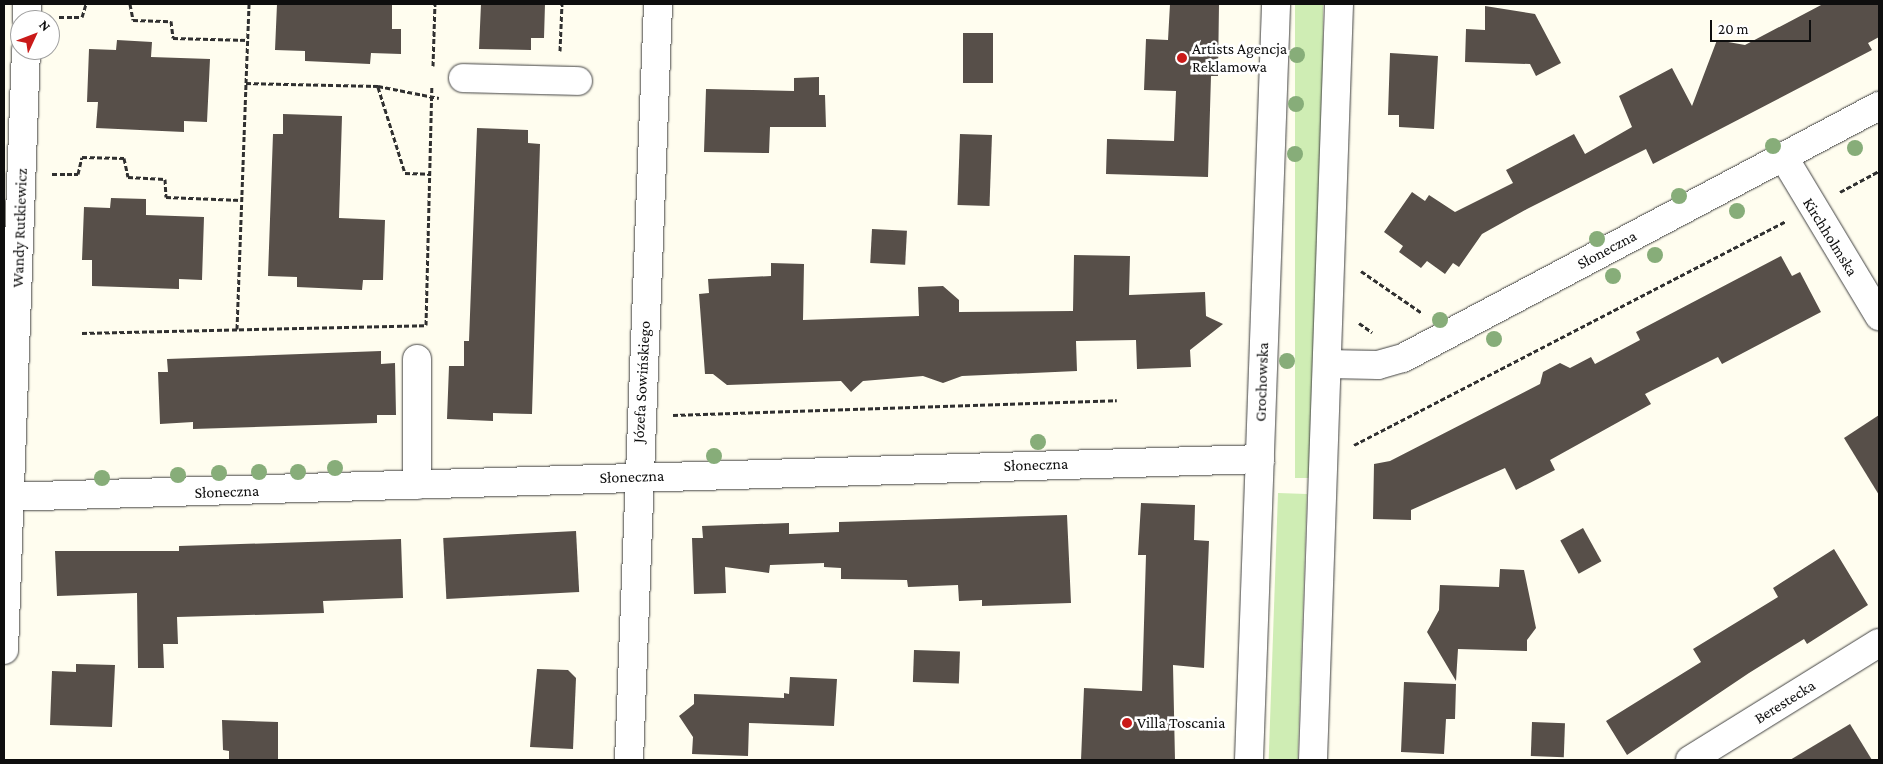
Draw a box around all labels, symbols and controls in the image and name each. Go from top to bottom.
north arrow [10,10,60,60]
scale bar [1713,10,1814,42]
text: N [36,16,54,34]
text: 20 m [1718,21,1749,37]
place label: Artists Agencja Reklamowa [1192,39,1287,77]
marker: Artists Agencja Reklamowa [1176,52,1188,64]
street label: Wandy Rutkiewicz [8,168,32,288]
street label: Kirchholmska [1798,194,1862,280]
street label: Słoneczna [1574,226,1640,274]
street label: Józefa Sowińskiego [629,320,655,444]
street label: Grochowska [1251,342,1273,422]
street label: Słoneczna [1003,454,1069,476]
street label: Słoneczna [599,466,665,488]
street label: Słoneczna [194,481,260,503]
street label: Berestecka [1751,676,1819,728]
place label: Villa Toscania [1137,713,1225,733]
marker: Villa Toscania [1121,717,1133,729]

